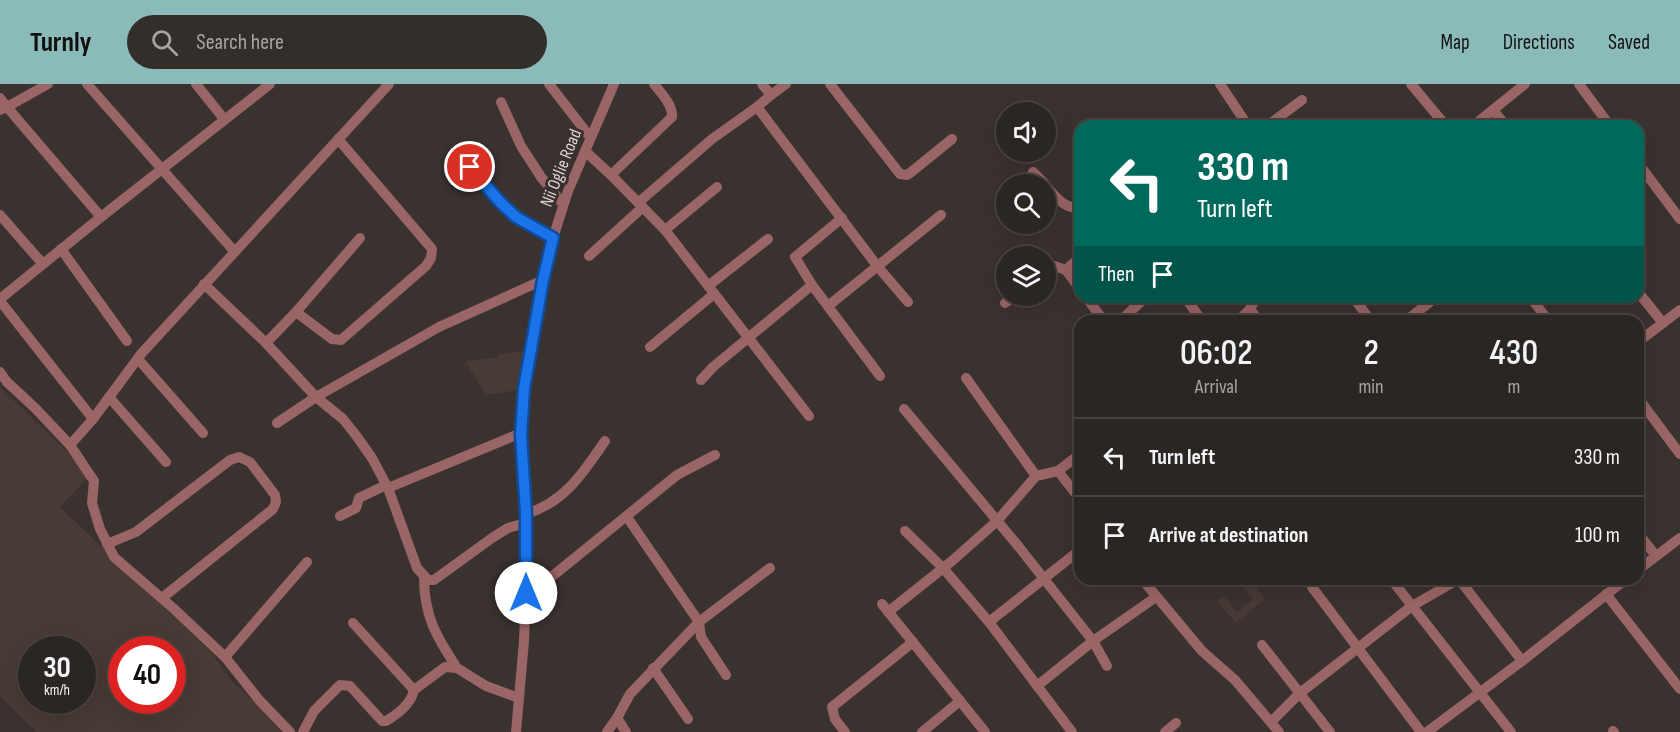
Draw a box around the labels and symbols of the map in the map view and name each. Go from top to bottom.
street label: Nii Oglie Road [536,126,586,210]
pin [444,141,495,192]
position arrow [494,561,558,625]
speed limit sign: 40 [108,636,186,714]

